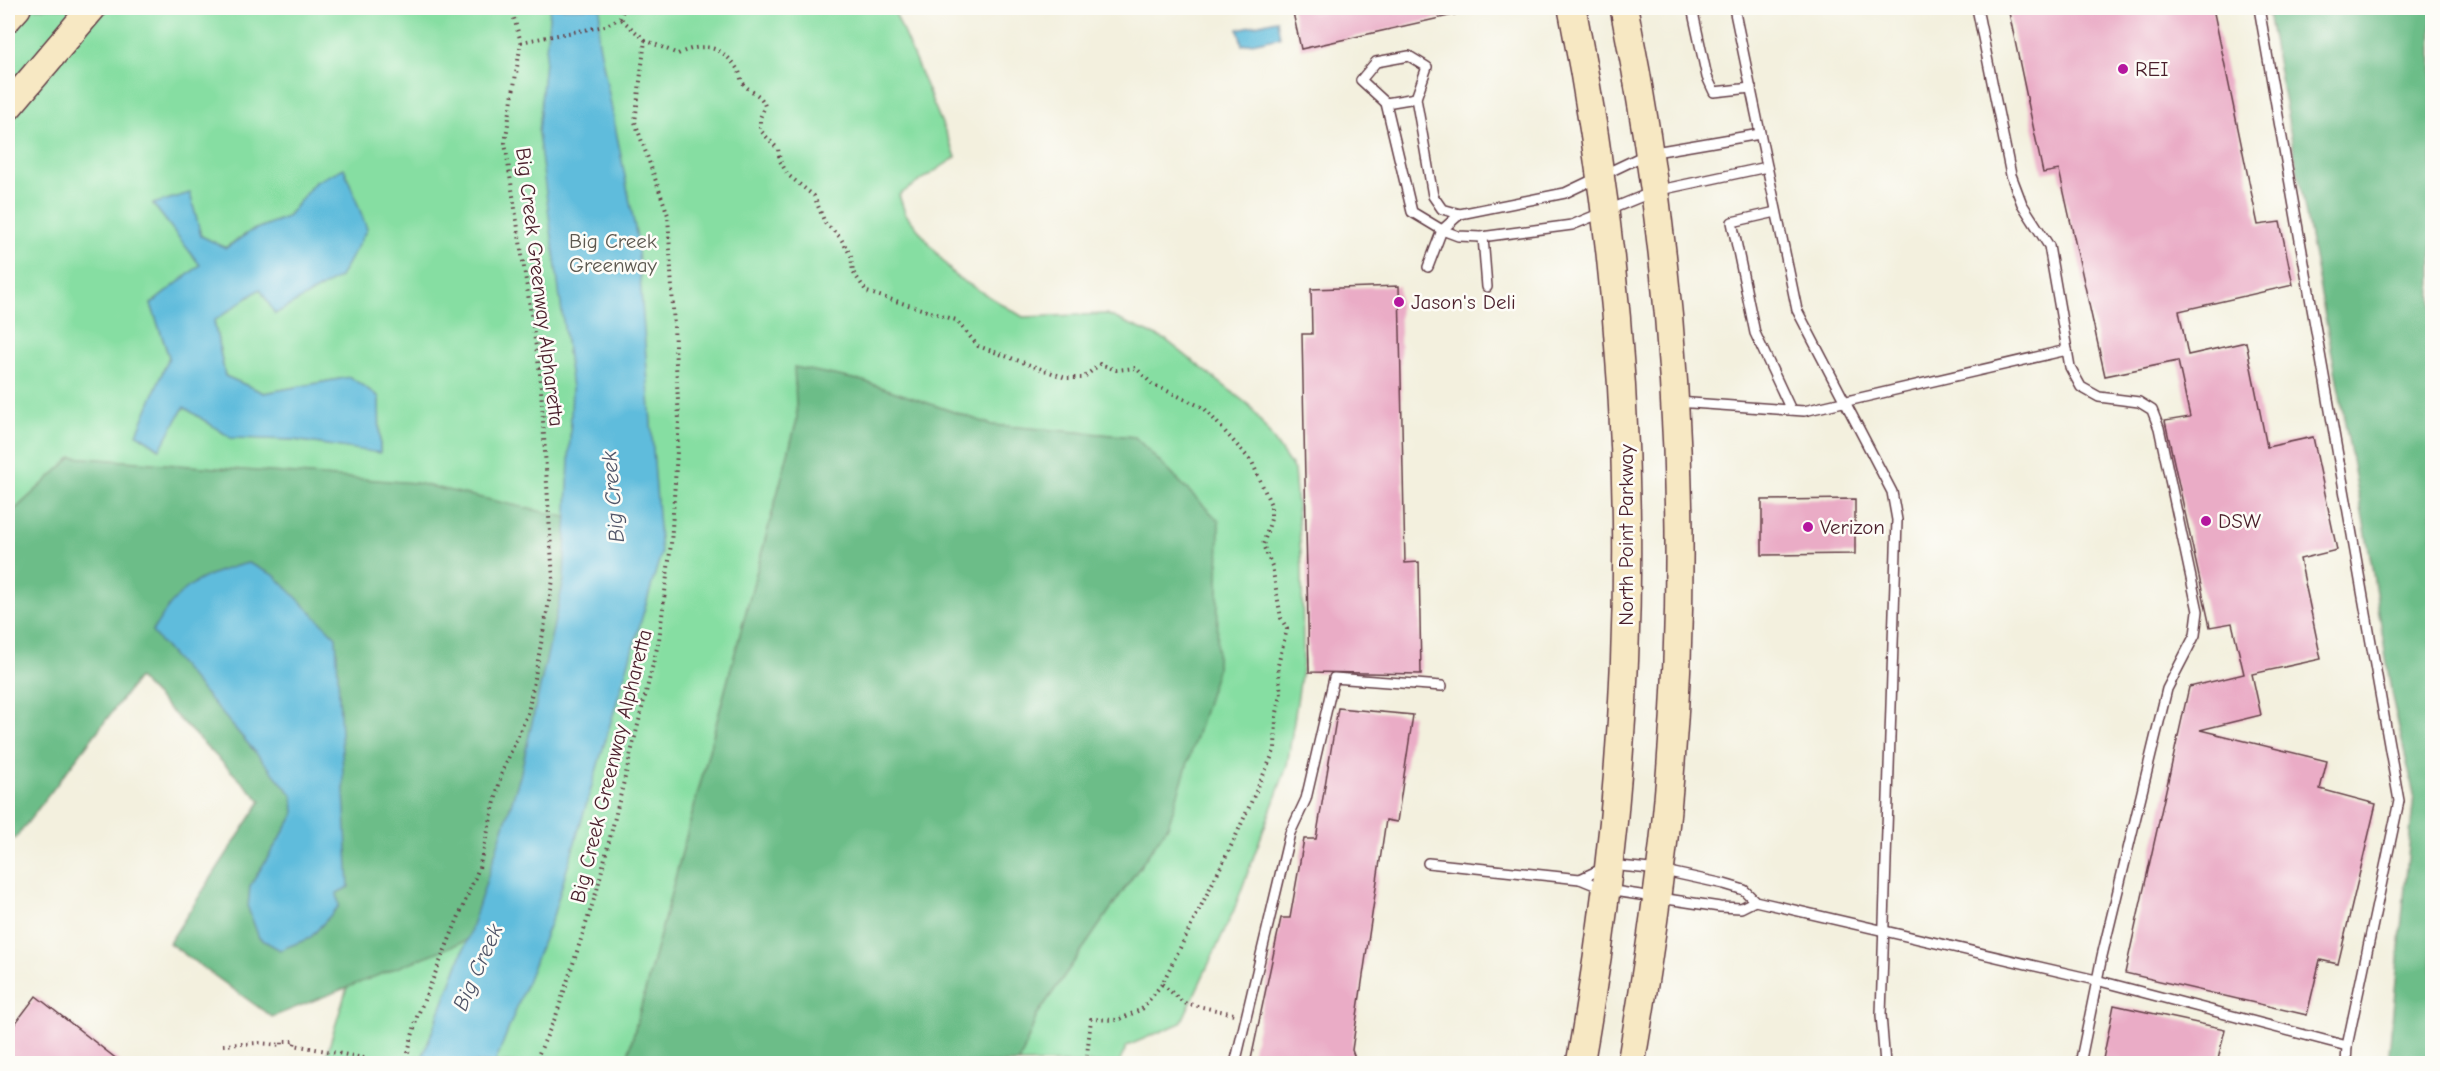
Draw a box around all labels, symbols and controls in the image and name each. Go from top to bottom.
place label: REI [2135,57,2168,81]
marker: REI [2116,62,2130,76]
street label: Big Creek Greenway Alpharetta [511,146,569,428]
park label: Big Creek Greenway [569,229,658,277]
place label: Jason's Deli [1411,290,1516,314]
marker: Jason's Deli [1392,295,1406,309]
street label: North Point Parkway [1614,444,1638,626]
water label: Big Creek [596,450,630,544]
place label: DSW [2218,509,2262,533]
marker: DSW [2199,514,2213,528]
place label: Verizon [1820,515,1885,539]
marker: Verizon [1801,520,1815,534]
street label: Big Creek Greenway Alpharetta [565,627,657,905]
water label: Big Creek [447,920,509,1015]

